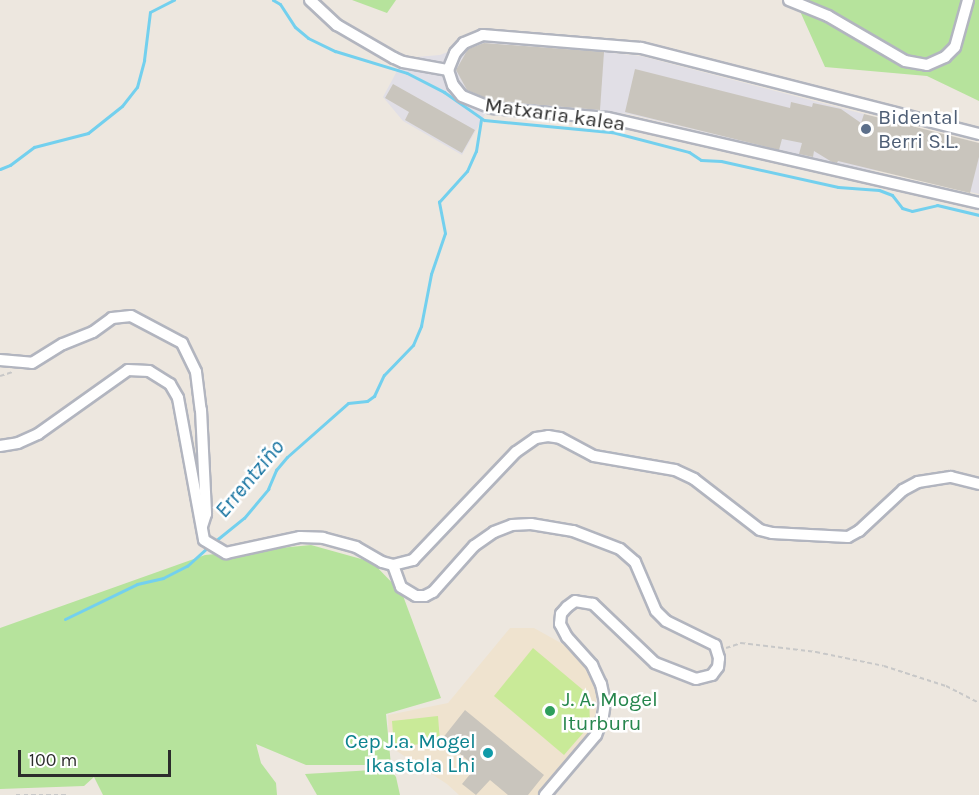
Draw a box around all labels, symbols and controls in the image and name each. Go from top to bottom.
street label: Matxaria kalea [483,92,627,136]
place label: Bidental Berri S.L. [878,104,959,154]
marker: Bidental Berri S.L. [859,122,873,136]
water label: Errentziño [210,435,290,523]
place label: J. A. Mogel Iturburu [562,686,658,736]
marker: J. A. Mogel Iturburu [543,704,557,718]
place label: Cep J.a. Mogel Ikastola Lhi [345,728,476,778]
scale bar [21,738,174,776]
marker: Cep J.a. Mogel Ikastola Lhi [481,746,495,760]
text: 100 m [29,749,77,771]

